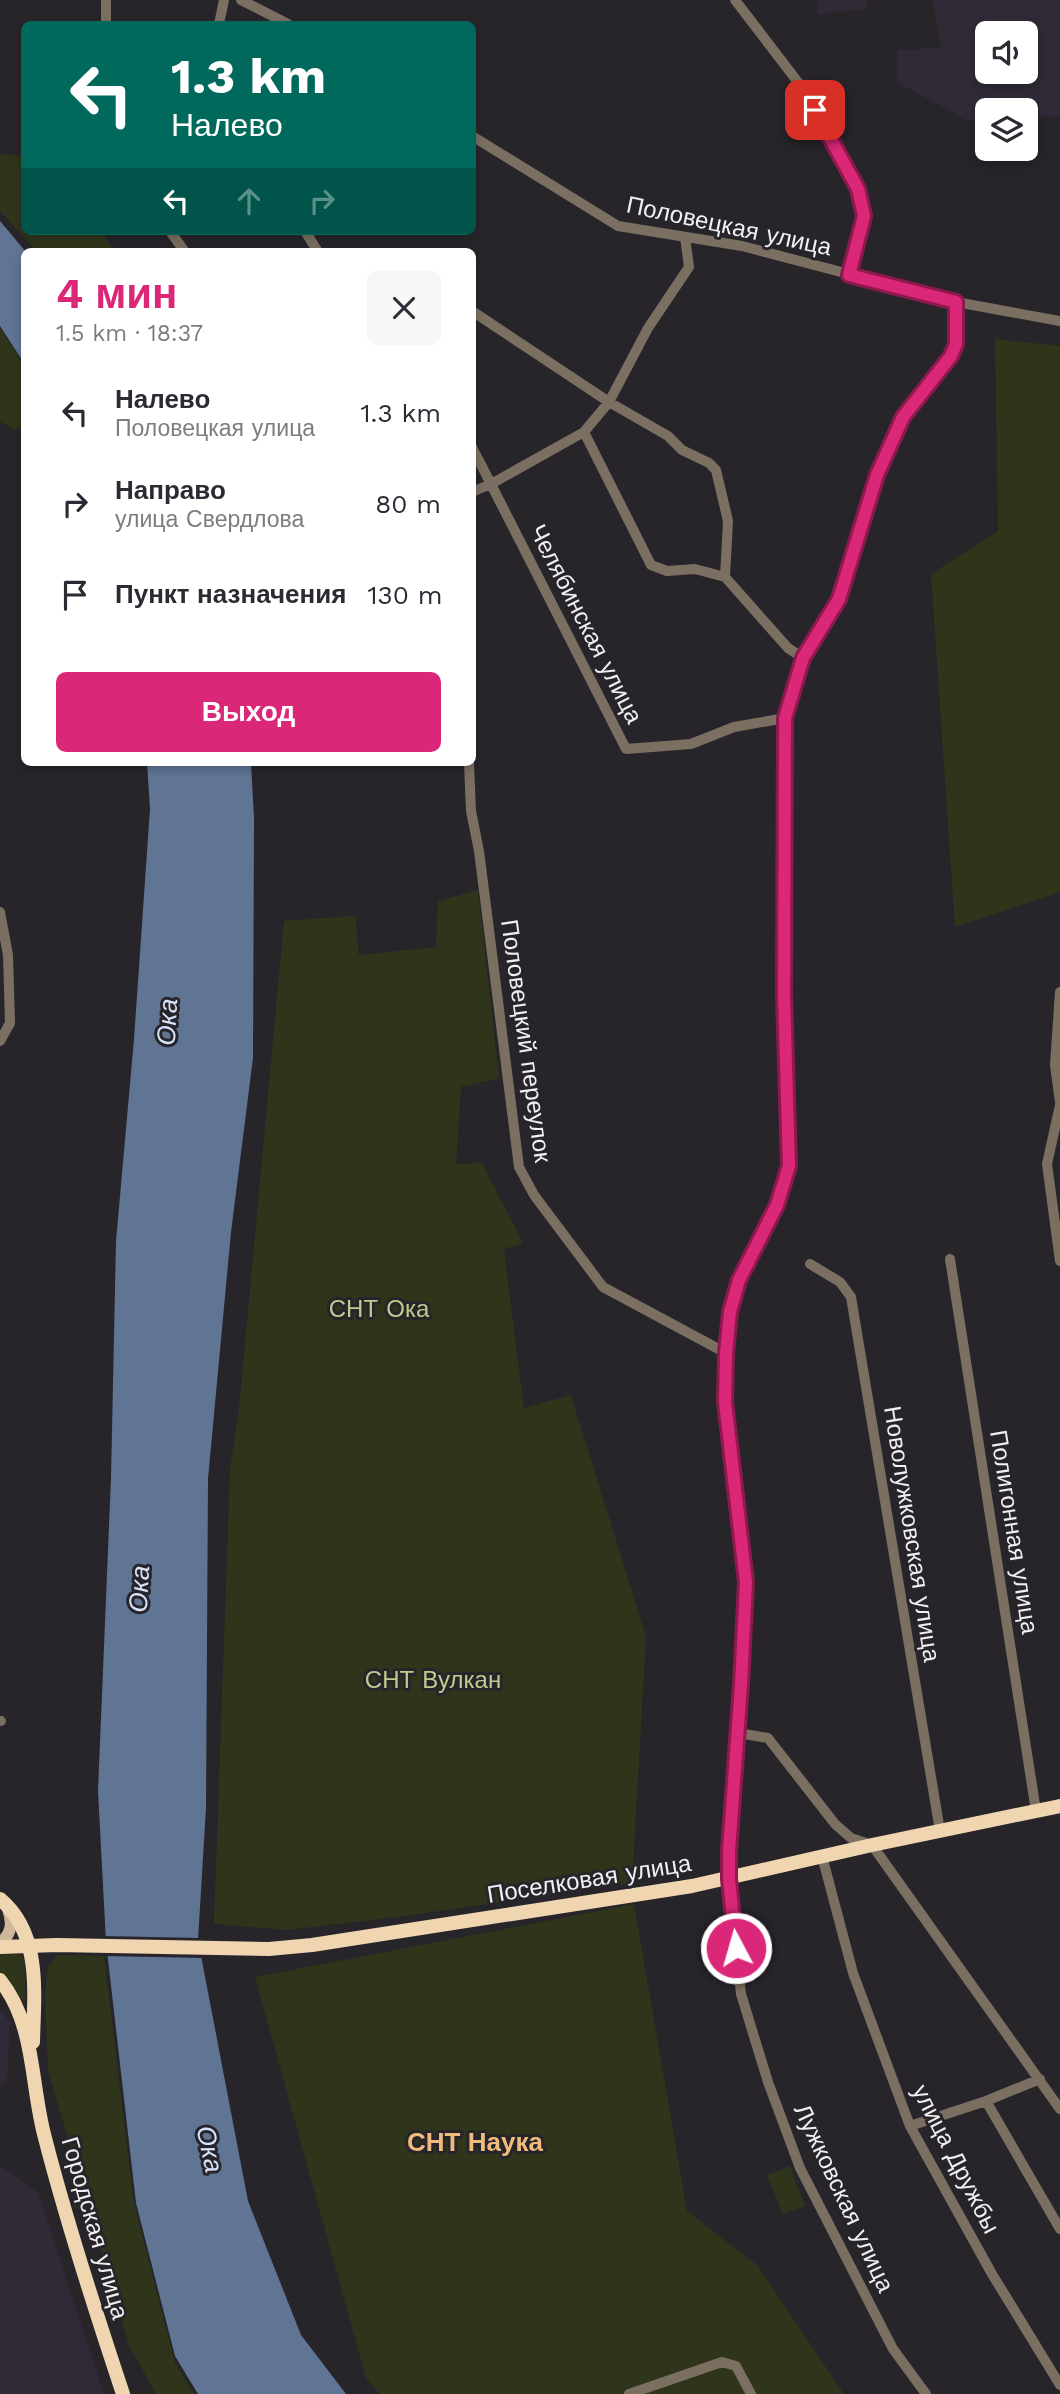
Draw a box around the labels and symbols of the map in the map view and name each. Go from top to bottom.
pin [785,80,845,140]
street label: Половецкая улица [624,191,835,262]
street label: Челябинская улица [524,520,649,729]
street label: Половецкий переулок [495,918,557,1165]
water label: Ока [151,998,183,1046]
park label: СНТ Ока [329,1295,430,1323]
street label: Новолужковская улица [878,1404,946,1664]
street label: Полигонная улица [984,1428,1044,1637]
water label: Ока [123,1565,155,1613]
park label: СНТ Вулкан [365,1666,501,1694]
street label: Поселковая улица [485,1849,694,1909]
position arrow [699,1911,773,1985]
street label: улица Дружбы [907,2080,1005,2238]
street label: Лужковская улица [788,2099,900,2297]
water label: Ока [190,2123,230,2175]
district label: СНТ Наука [407,2127,544,2157]
street label: Городская улица [56,2134,135,2323]

